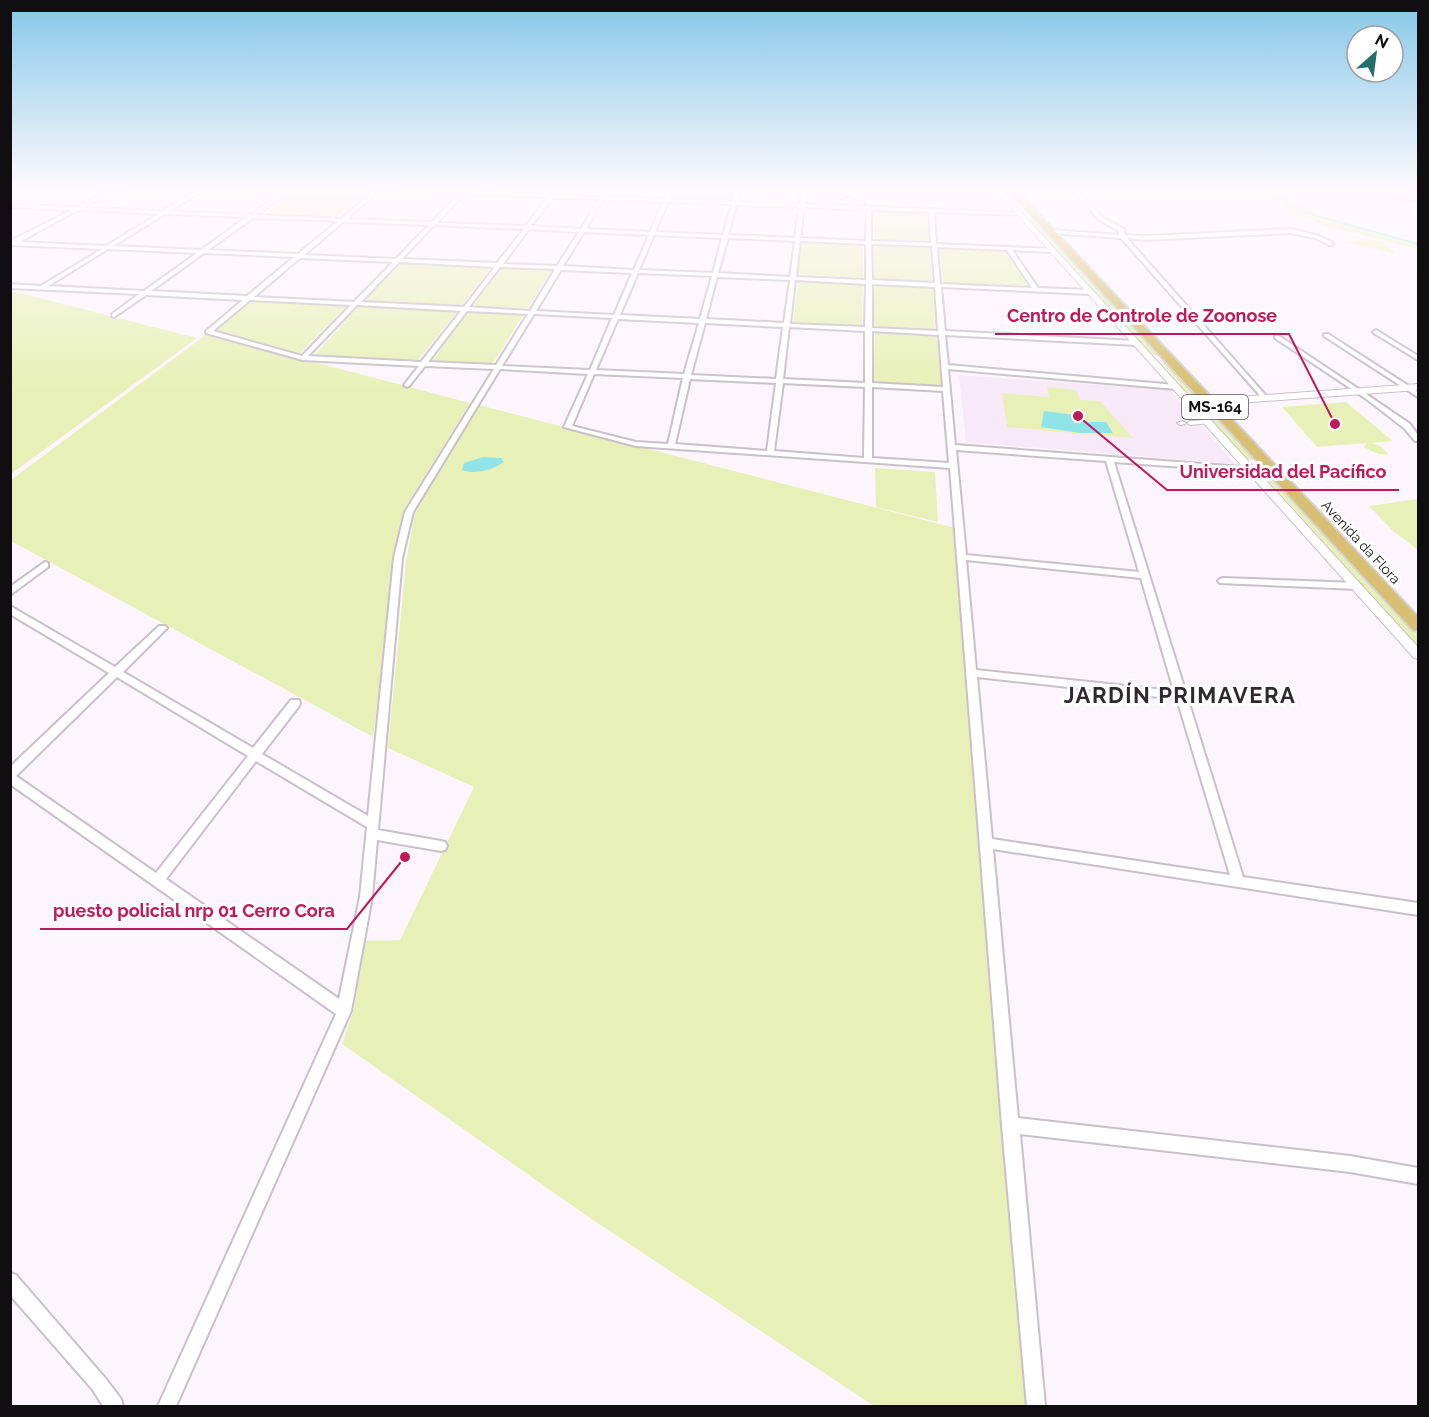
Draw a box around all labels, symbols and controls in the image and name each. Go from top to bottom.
north arrow [1345,24,1405,84]
text: N [1372,30,1392,52]
callout: Centro de Controle de Zoonose [995,298,1289,334]
text: Centro de Controle de Zoonose [1007,305,1277,326]
road number: MS-164 [1182,395,1248,419]
callout: Universidad del Pacífico [1167,454,1399,490]
text: Universidad del Pacífico [1180,461,1386,482]
street label: Avenida da Flora [1318,497,1404,587]
district label: JARDÍN PRIMAVERA [1064,682,1296,708]
callout: puesto policial nrp 01 Cerro Cora [40,893,347,929]
text: puesto policial nrp 01 Cerro Cora [53,900,335,921]

